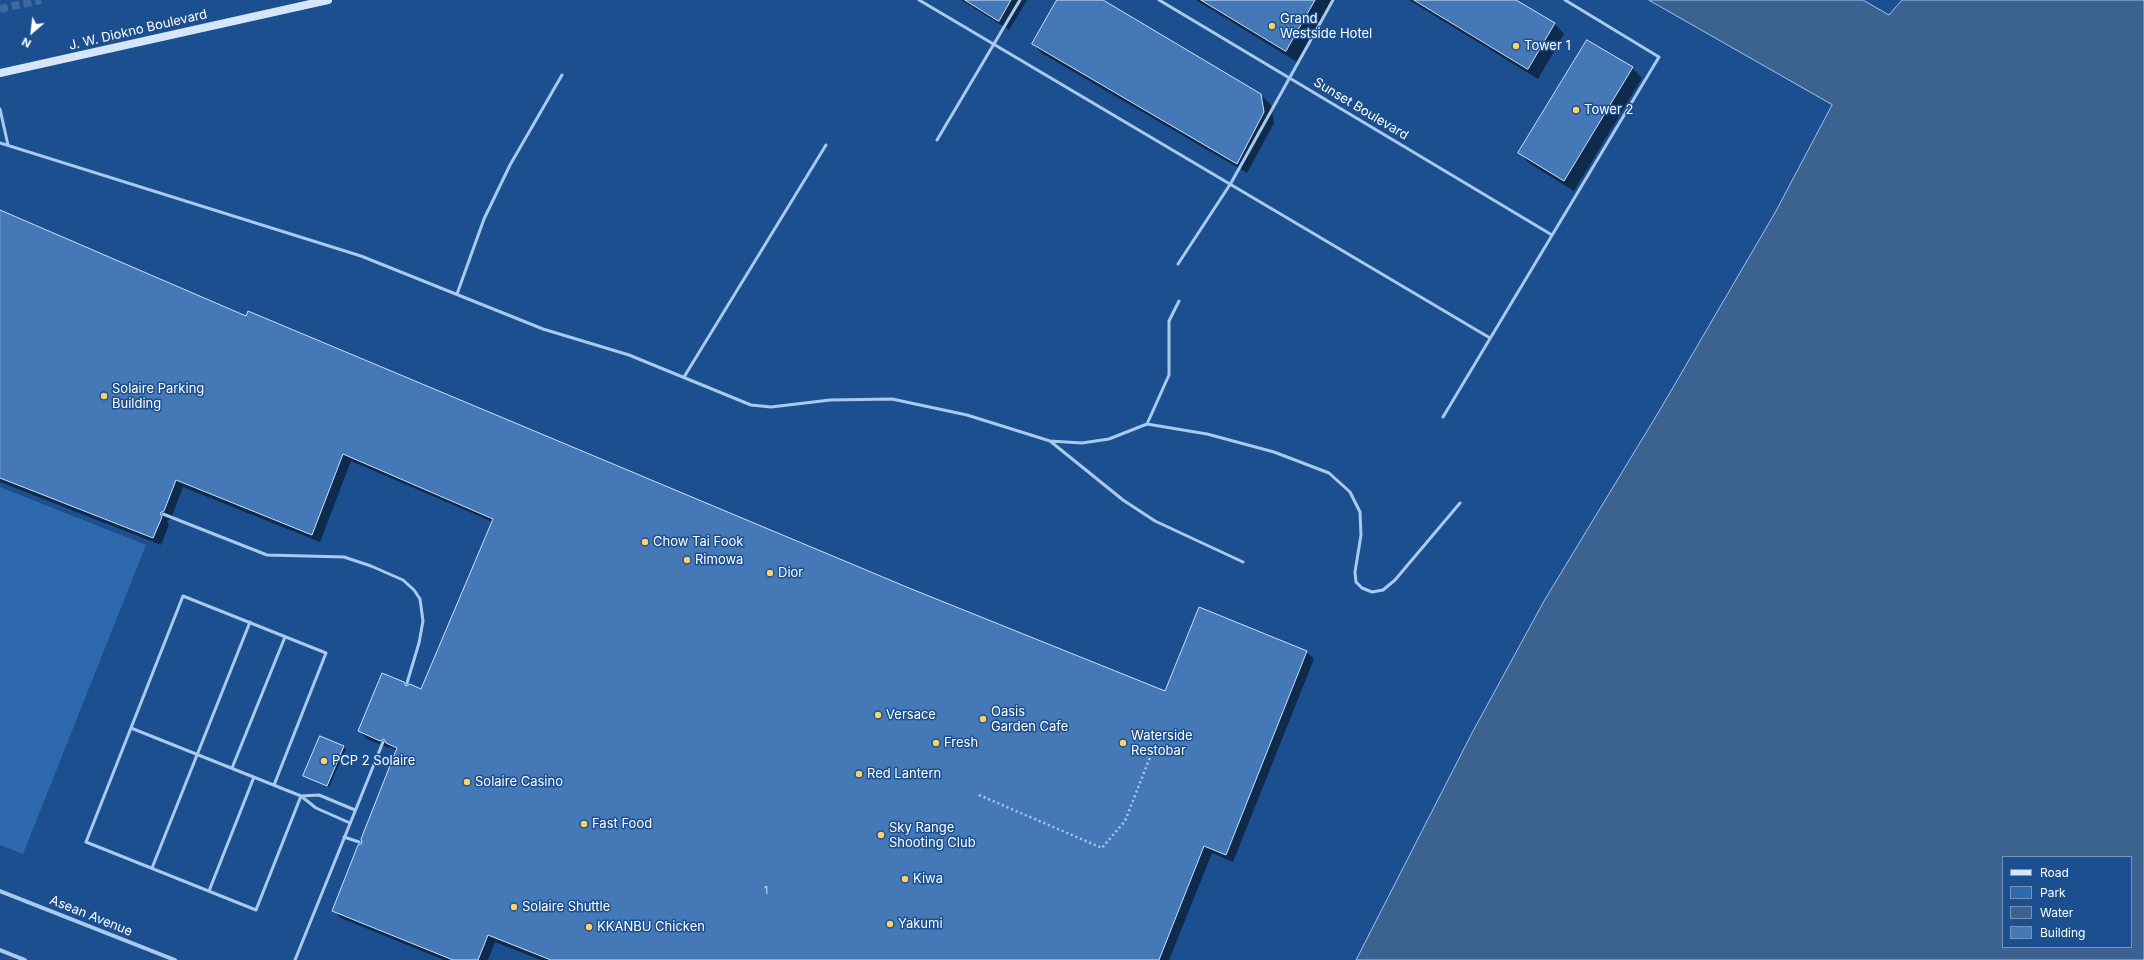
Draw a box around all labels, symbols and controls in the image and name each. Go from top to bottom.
street label: J. W. Diokno Boulevard [67,6,209,54]
place label: Grand Westside Hotel [1280,11,1372,42]
north arrow [12,12,52,52]
marker: Grand Westside Hotel [1267,21,1277,31]
text: N [19,34,33,51]
place label: Tower 1 [1524,38,1571,54]
marker: Tower 1 [1511,41,1521,51]
street label: Sunset Boulevard [1311,75,1411,143]
place label: Tower 2 [1584,102,1633,118]
marker: Tower 2 [1571,105,1581,115]
place label: Solaire Parking Building [112,381,204,412]
marker: Solaire Parking Building [99,391,109,401]
place label: Chow Tai Fook [653,534,743,550]
marker: Chow Tai Fook [640,537,650,547]
place label: Rimowa [695,552,743,568]
marker: Rimowa [682,555,692,565]
place label: Dior [778,565,803,581]
marker: Dior [765,568,775,578]
place label: Oasis Garden Cafe [991,704,1068,735]
place label: Versace [886,707,936,723]
marker: Versace [873,710,883,720]
marker: Oasis Garden Cafe [978,714,988,724]
place label: Waterside Restobar [1131,728,1193,759]
place label: Fresh [944,735,978,751]
marker: Fresh [931,738,941,748]
marker: Waterside Restobar [1118,738,1128,748]
place label: PCP 2 Solaire [332,753,415,769]
marker: PCP 2 Solaire [319,756,329,766]
place label: Red Lantern [867,766,941,782]
marker: Red Lantern [854,769,864,779]
place label: Solaire Casino [475,774,563,790]
marker: Solaire Casino [462,777,472,787]
place label: Fast Food [592,816,652,832]
marker: Fast Food [579,819,589,829]
place label: Sky Range Shooting Club [889,820,976,851]
marker: Sky Range Shooting Club [876,830,886,840]
legend [2002,856,2132,948]
text: Road [2040,865,2069,880]
place label: Kiwa [913,871,943,887]
marker: Kiwa [900,874,910,884]
house number: 1 [764,884,768,898]
text: Park [2040,885,2066,900]
street label: Asean Avenue [47,892,135,940]
place label: Solaire Shuttle [522,899,610,915]
marker: Solaire Shuttle [509,902,519,912]
text: Water [2040,905,2073,920]
place label: Yakumi [898,916,943,932]
place label: KKANBU Chicken [597,919,705,935]
marker: Yakumi [885,919,895,929]
marker: KKANBU Chicken [584,922,594,932]
text: Building [2040,925,2085,940]

